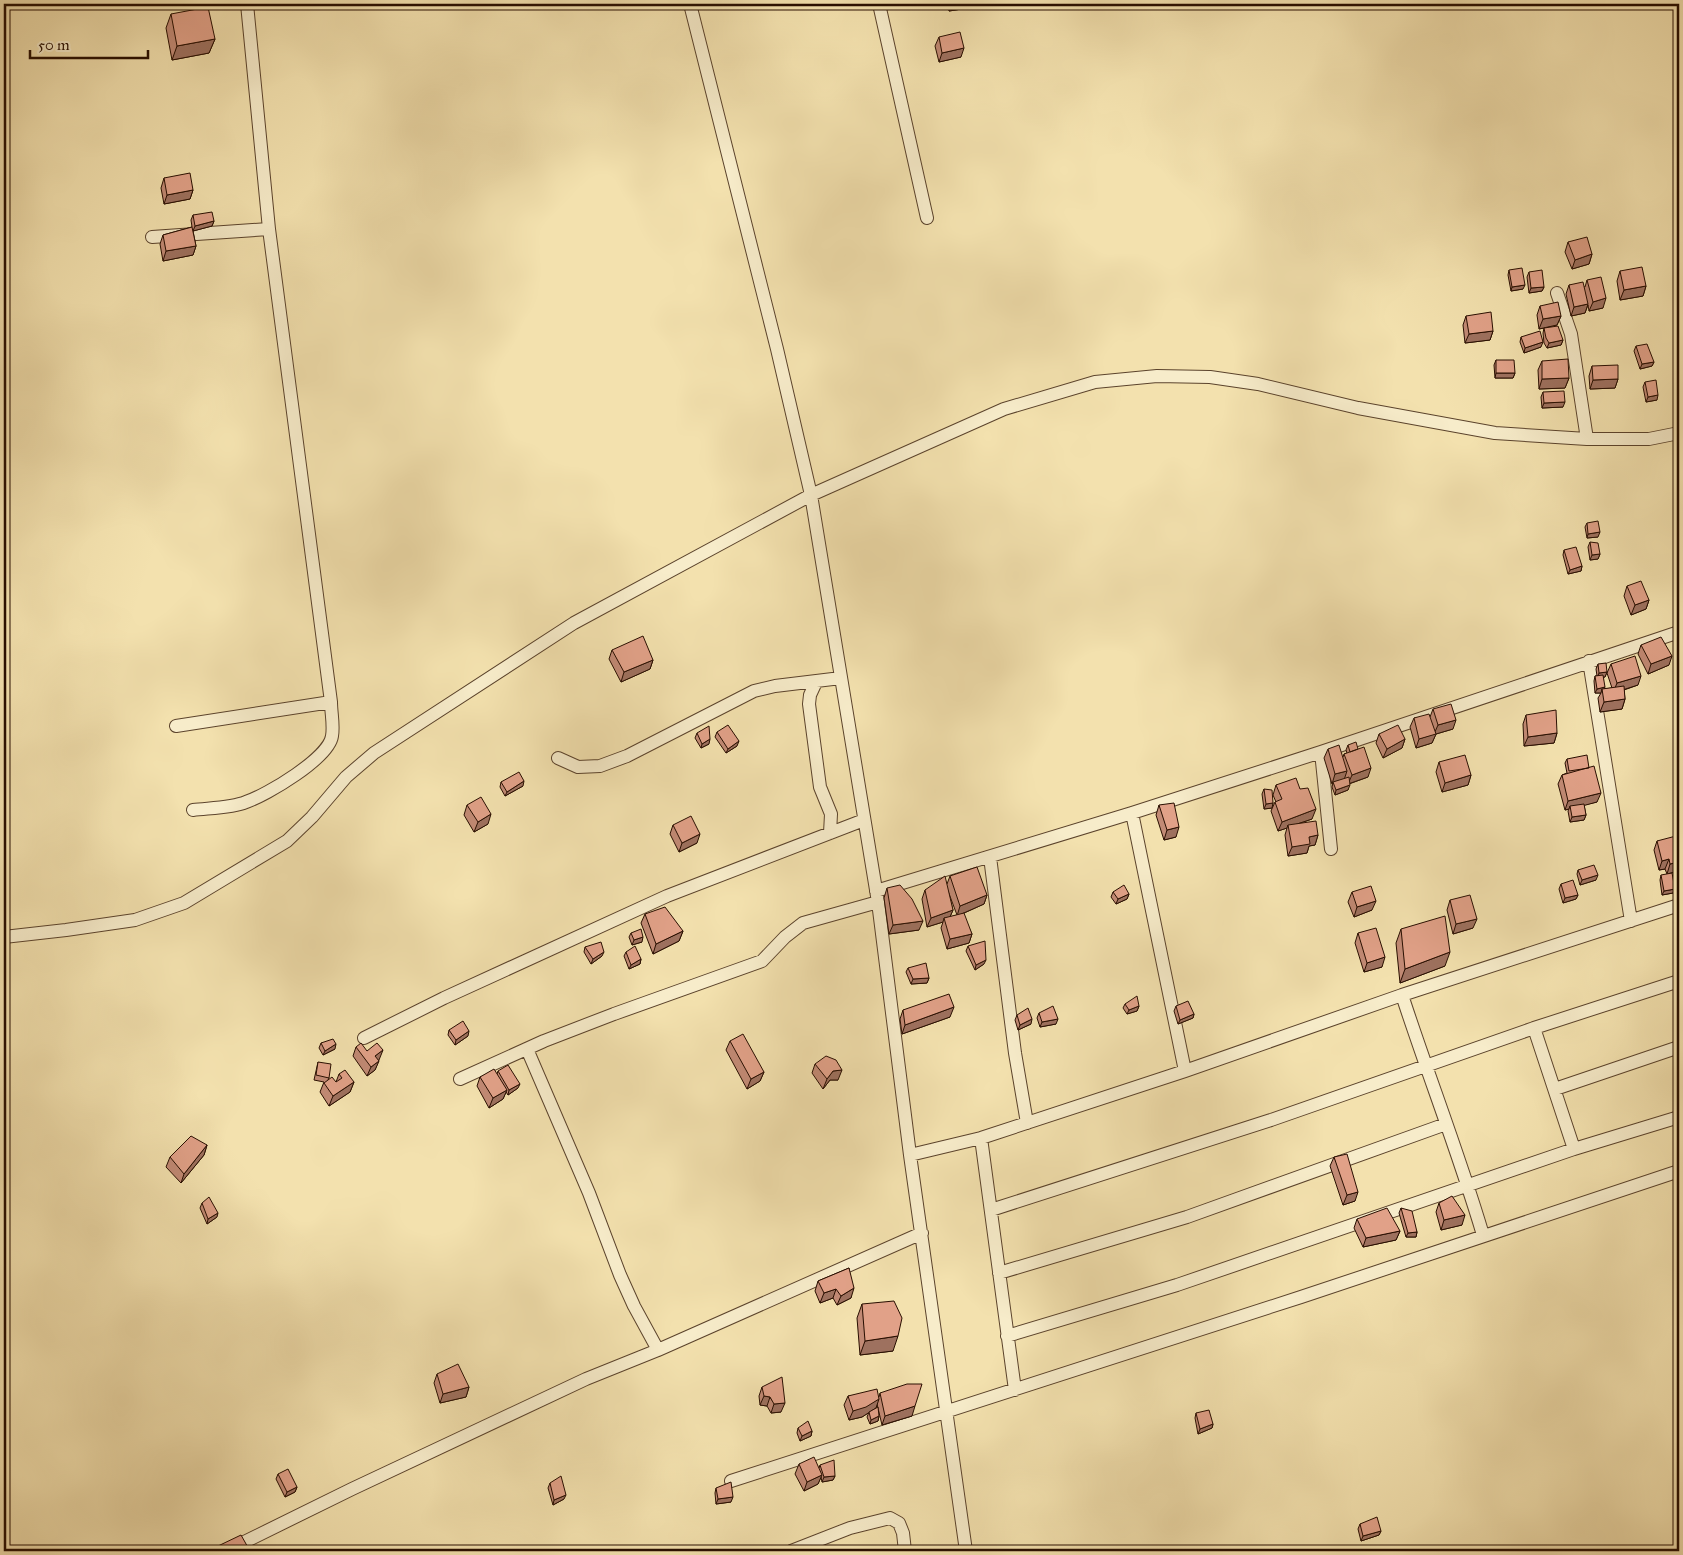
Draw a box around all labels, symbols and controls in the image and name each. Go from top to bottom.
scale bar [30,28,148,60]
text: 50 m [38,36,70,54]

